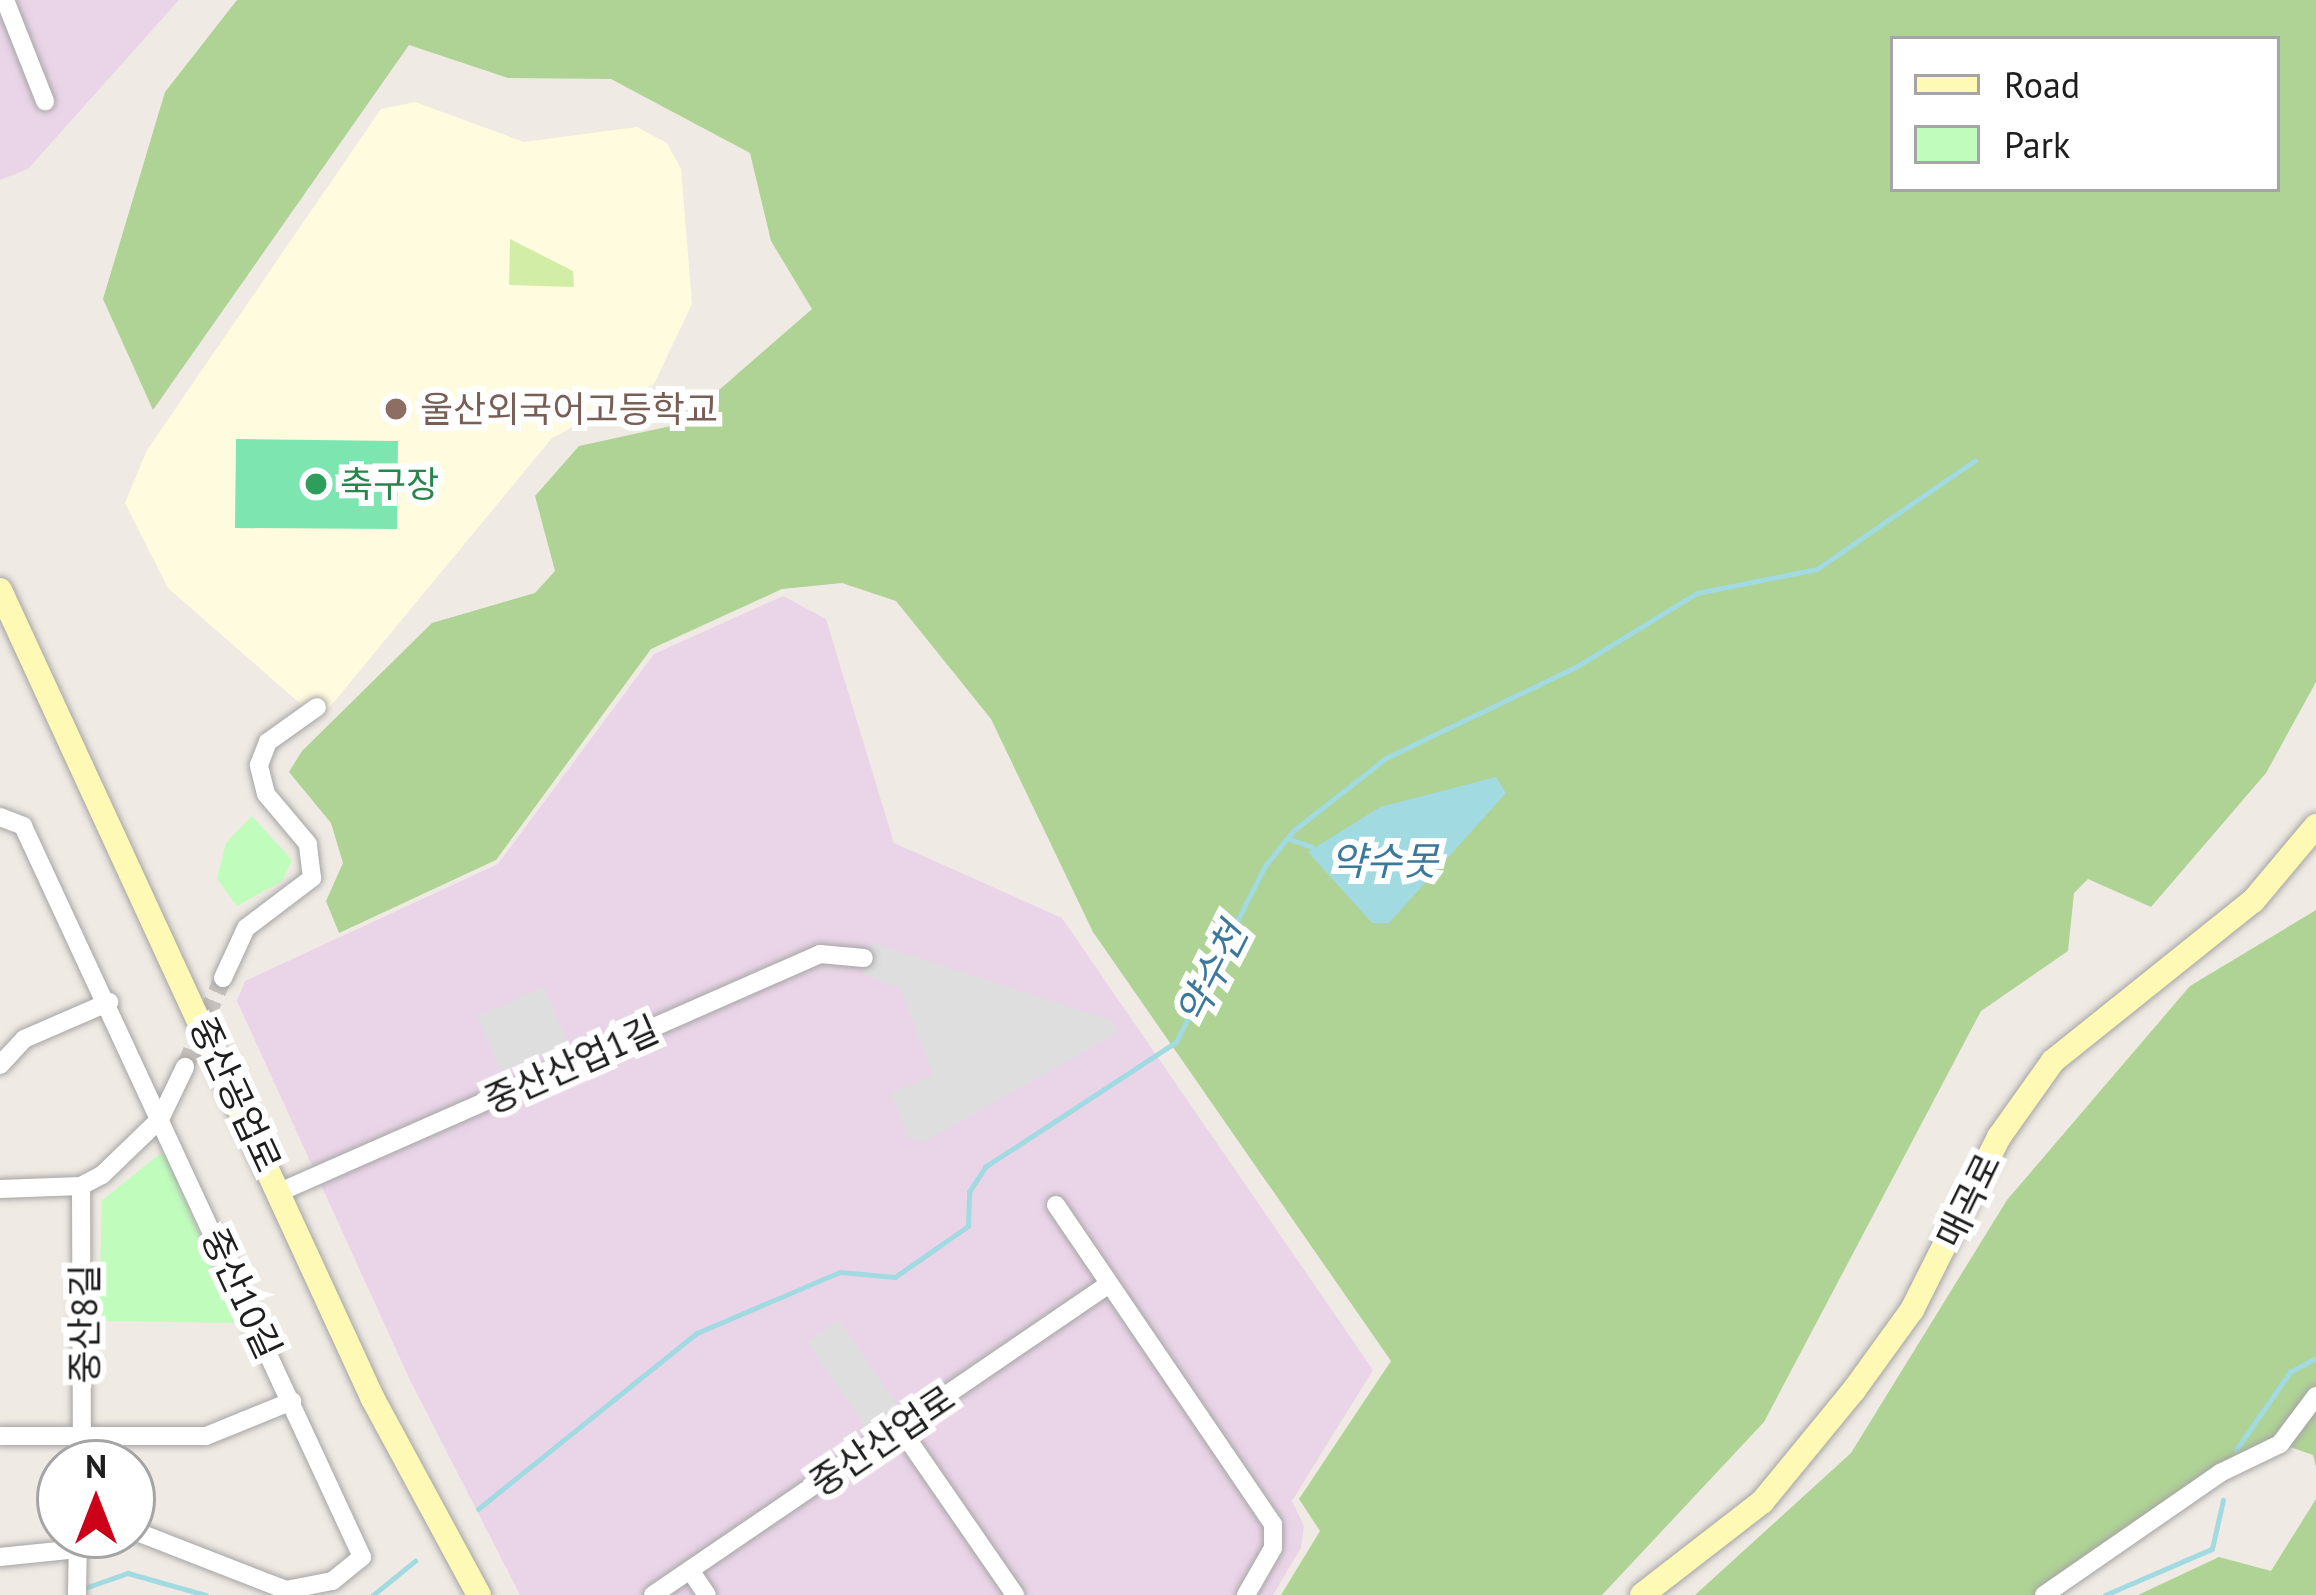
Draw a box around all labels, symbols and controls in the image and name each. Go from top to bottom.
legend [1890,36,2280,192]
text: Road [2004,61,2080,108]
text: Park [2004,121,2070,168]
place label: 울산외국어고등학교 [420,387,718,431]
marker: 울산외국어고등학교 [383,396,409,422]
place label: 축구장 [340,462,439,506]
marker: 축구장 [303,471,329,497]
water label: 약수못 [1330,838,1438,884]
water label: 약수천 [1167,915,1257,1033]
street label: 중산산업1길 [478,1007,664,1121]
street label: 중산공업로 [181,1010,291,1178]
street label: 매곡로 [1927,1146,2009,1254]
street label: 중산10길 [193,1221,291,1365]
street label: 중산8길 [62,1265,106,1383]
street label: 중산산업로 [801,1376,963,1504]
north arrow [36,1439,156,1559]
text: N [85,1444,107,1487]

